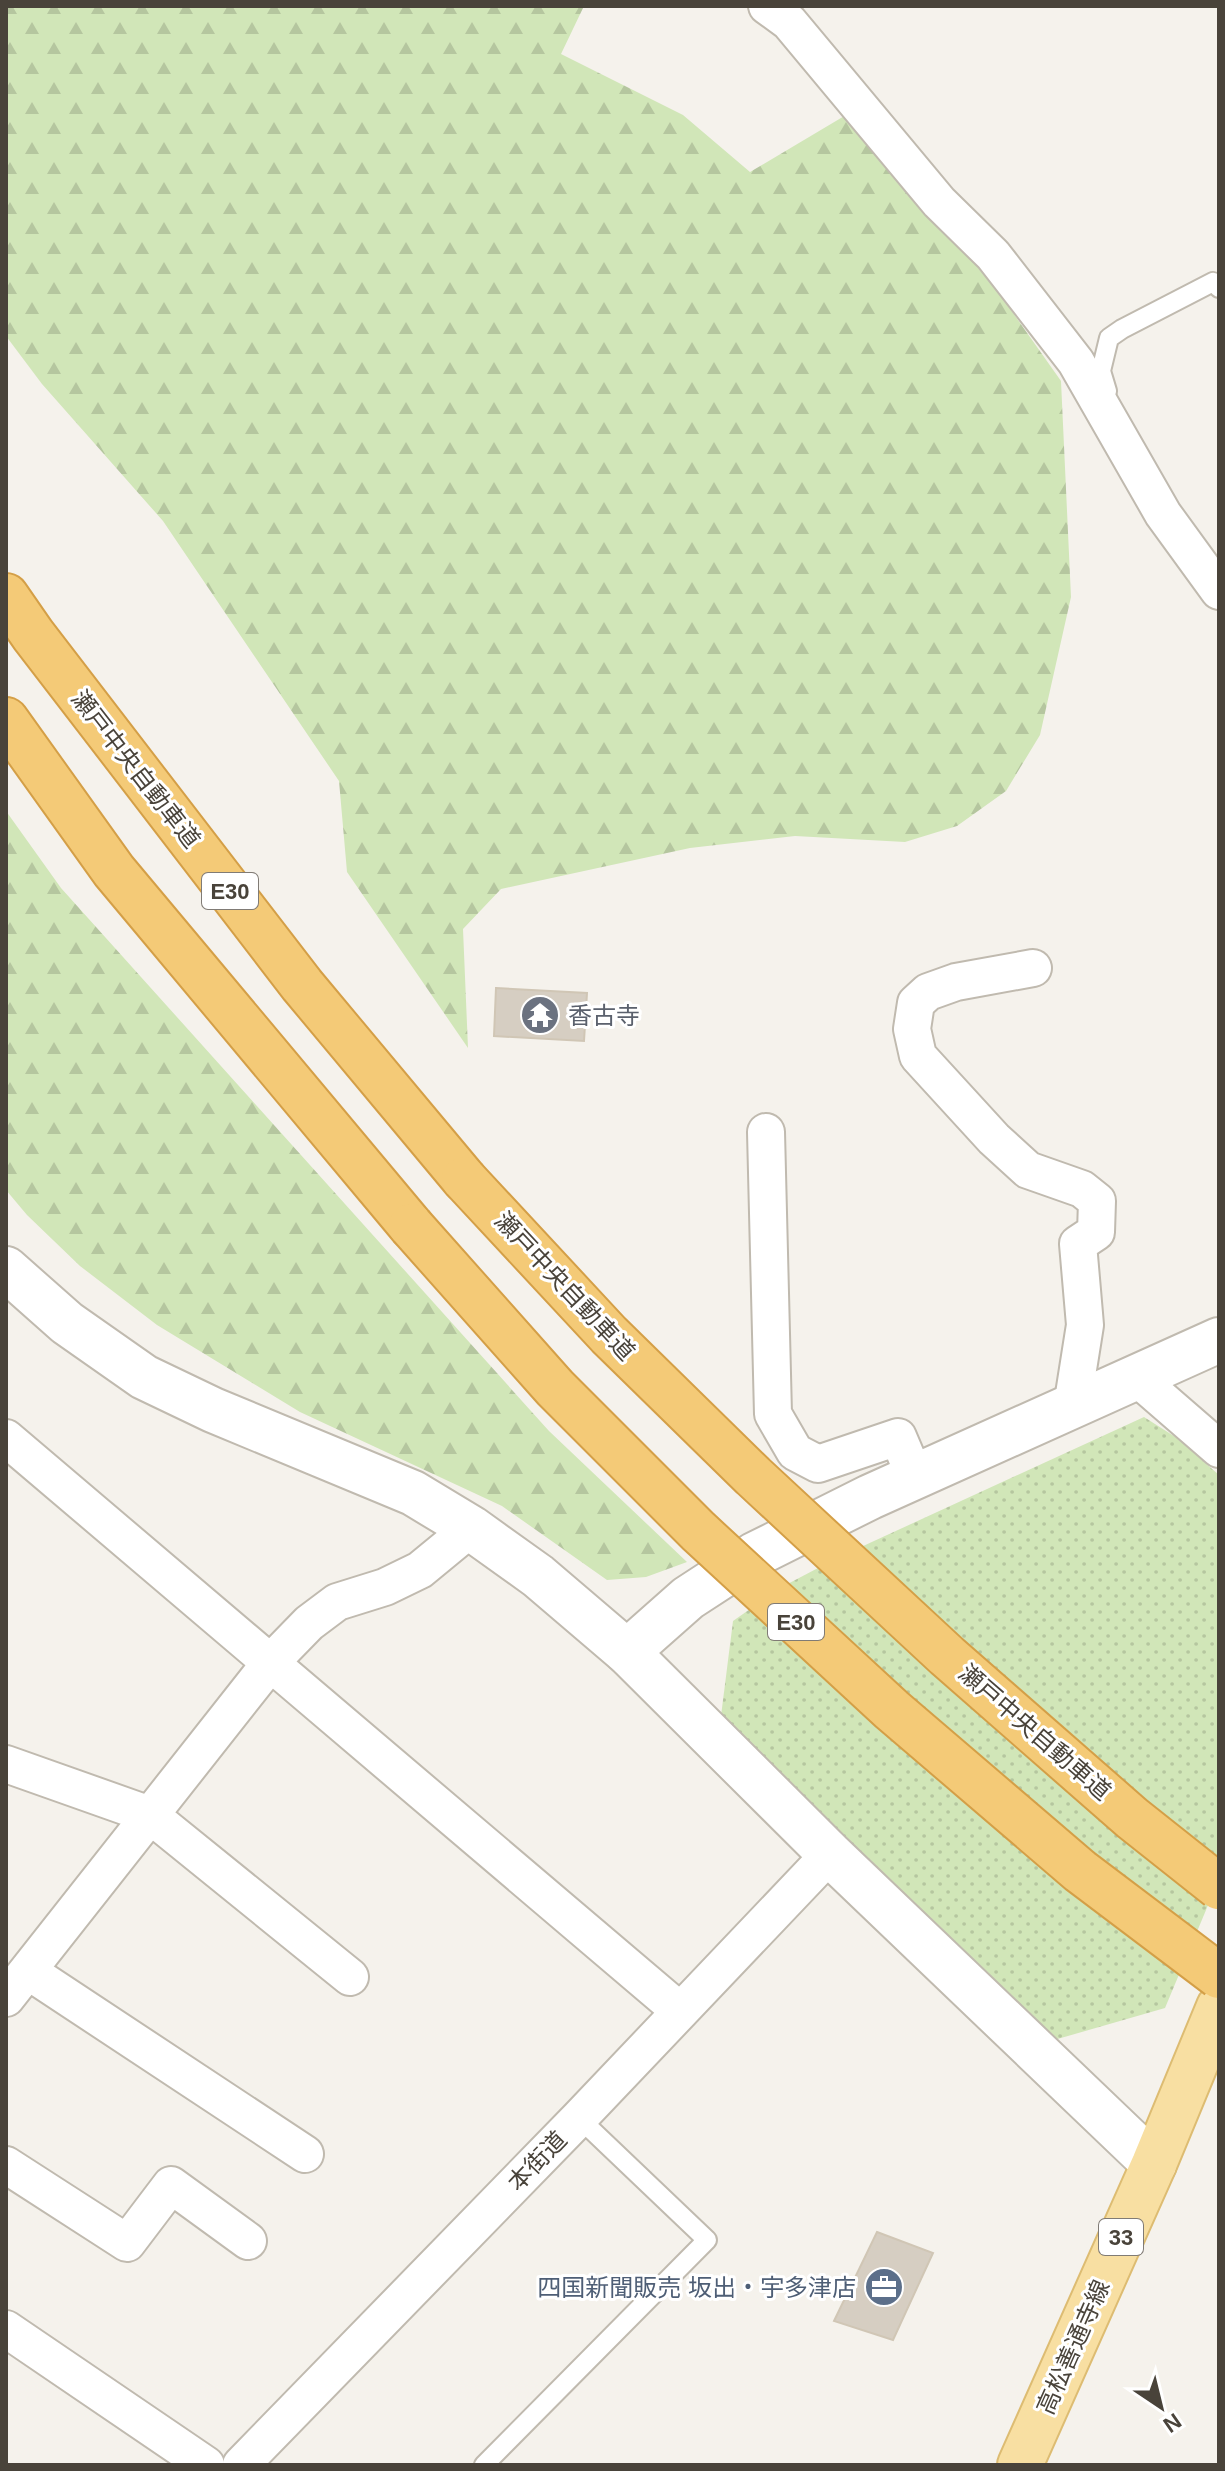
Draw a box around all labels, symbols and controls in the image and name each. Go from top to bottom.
street label: 瀬戸中央自動車道 [66,685,206,853]
road number: E30 [202,873,258,909]
temple icon: 香古寺 [519,994,561,1036]
place label: 香古寺 [568,1002,640,1029]
street label: 瀬戸中央自動車道 [490,1207,640,1365]
road number: E30 [768,1604,824,1640]
street label: 瀬戸中央自動車道 [954,1659,1116,1805]
street label: 本街道 [502,2126,572,2196]
road number: 33 [1099,2219,1143,2255]
office icon: 四国新聞販売 坂出・宇多津店 [863,2266,905,2308]
place label: 四国新聞販売 坂出・宇多津店 [537,2274,856,2301]
street label: 高松善通寺線 [1031,2276,1115,2418]
north arrow [1121,2367,1201,2447]
text: N [1159,2408,1186,2438]

